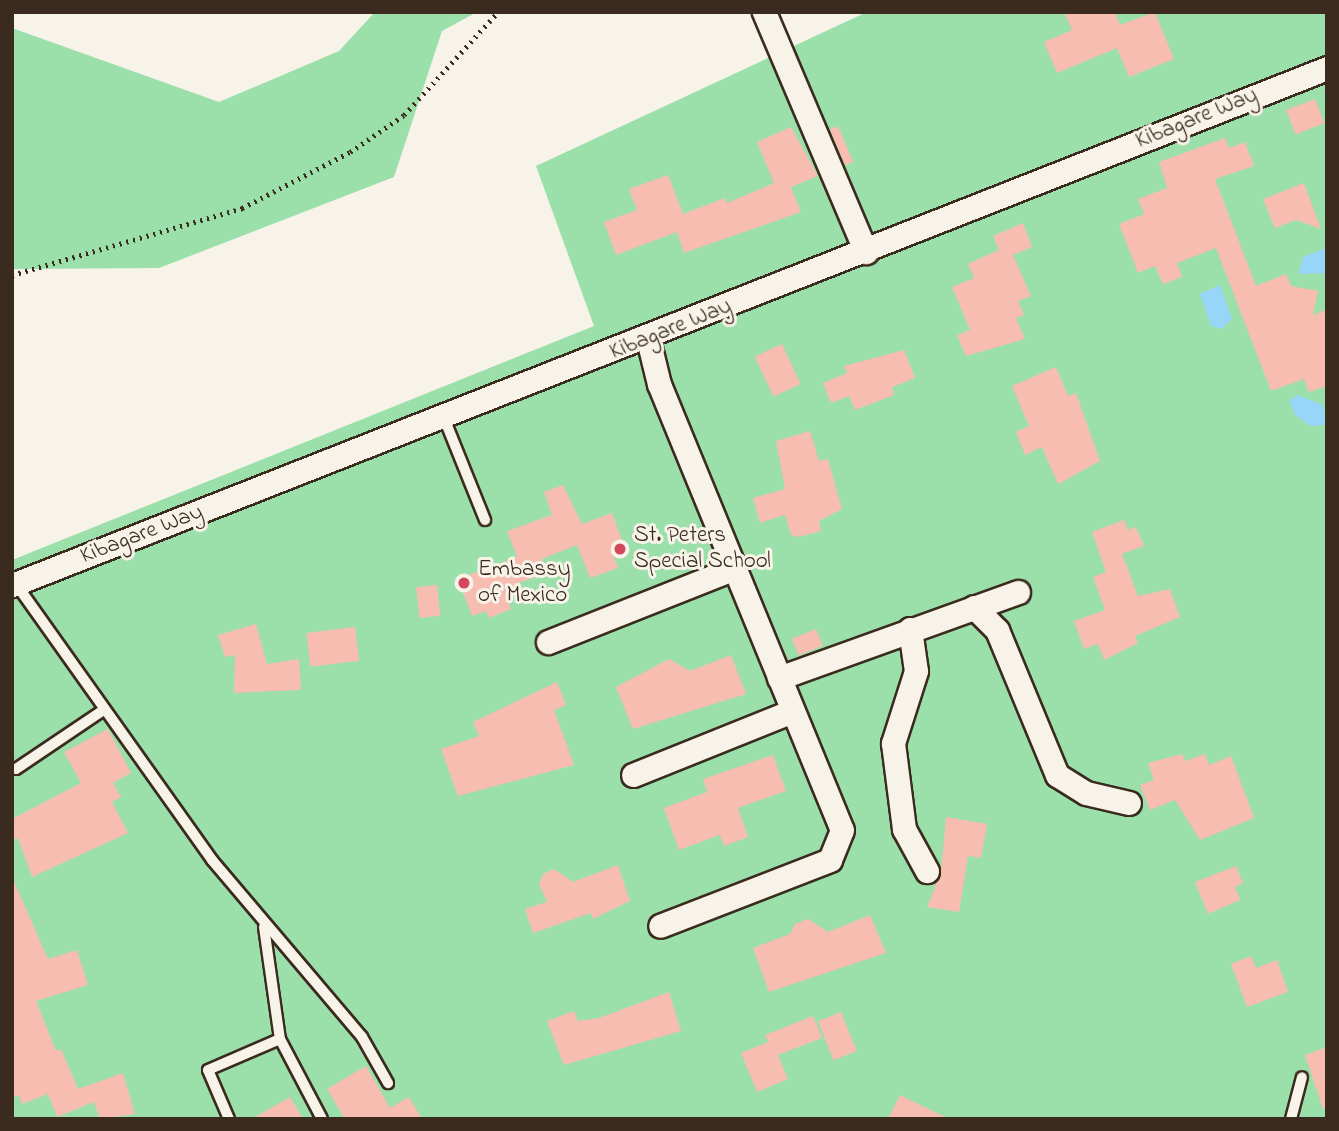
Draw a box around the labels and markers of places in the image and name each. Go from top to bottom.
place label: St. Peters Special School [634,522,771,576]
marker: St. Peters Special School [612,541,628,557]
place label: Embassy of Mexico [478,556,571,610]
marker: Embassy of Mexico [456,575,472,591]

